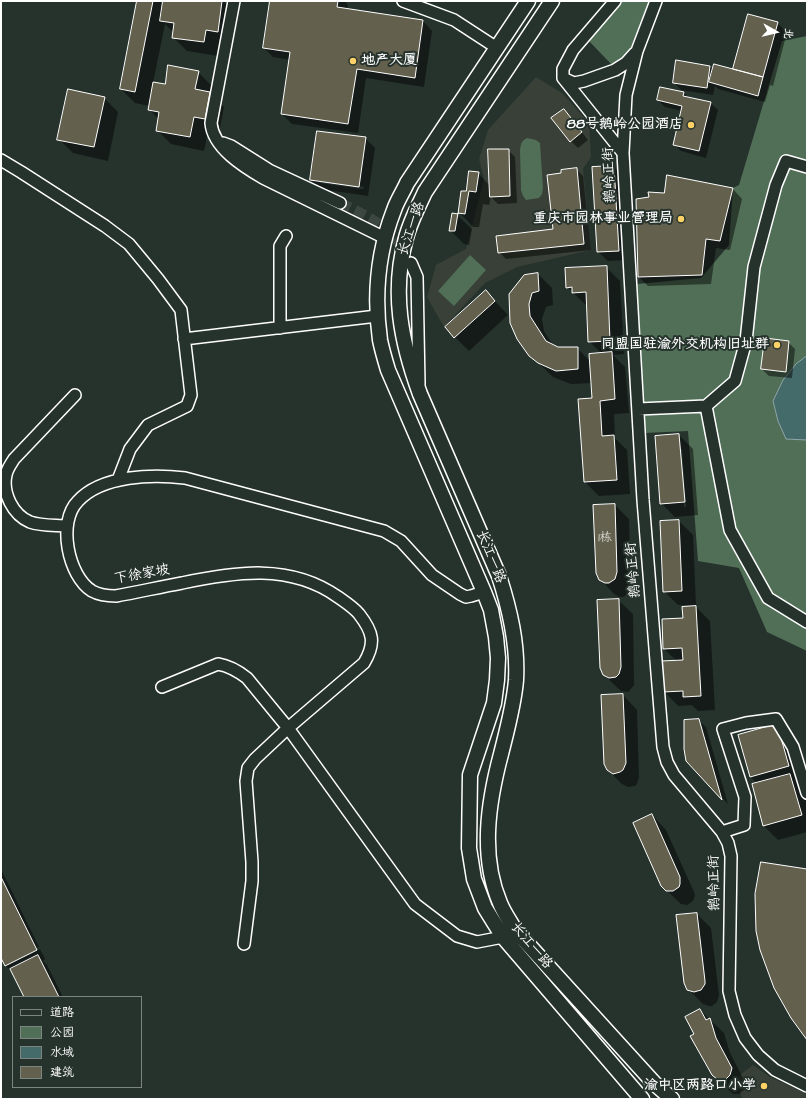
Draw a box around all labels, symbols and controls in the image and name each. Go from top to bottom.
north arrow [756,12,796,52]
text: 北 [780,27,797,40]
place label: 地产大厦 [361,53,417,69]
marker: 地产大厦 [348,56,358,66]
place label: 88号鹅岭公园酒店 [567,117,683,133]
marker: 88号鹅岭公园酒店 [686,120,696,130]
street label: 鹅岭正街 [601,147,619,203]
street label: 长江一路 [395,200,429,258]
place label: 重庆市园林事业管理局 [533,211,673,227]
marker: 重庆市园林事业管理局 [676,214,686,224]
place label: 同盟国驻渝外交机构旧址群 [601,337,769,353]
marker: 同盟国驻渝外交机构旧址群 [772,340,782,350]
street label: 长江一路 [472,528,508,586]
house number: 1栋 [598,531,612,545]
street label: 鹅岭正街 [623,541,645,599]
street label: 下徐家坡 [113,562,171,588]
street label: 鹅岭正街 [706,855,724,911]
street label: 长江一路 [507,919,555,973]
legend [12,996,142,1088]
text: 道路 [50,1004,74,1021]
text: 公园 [50,1024,74,1041]
text: 水域 [50,1044,74,1061]
text: 建筑 [50,1064,74,1081]
place label: 渝中区两路口小学 [644,1078,756,1094]
marker: 渝中区两路口小学 [759,1081,769,1091]

